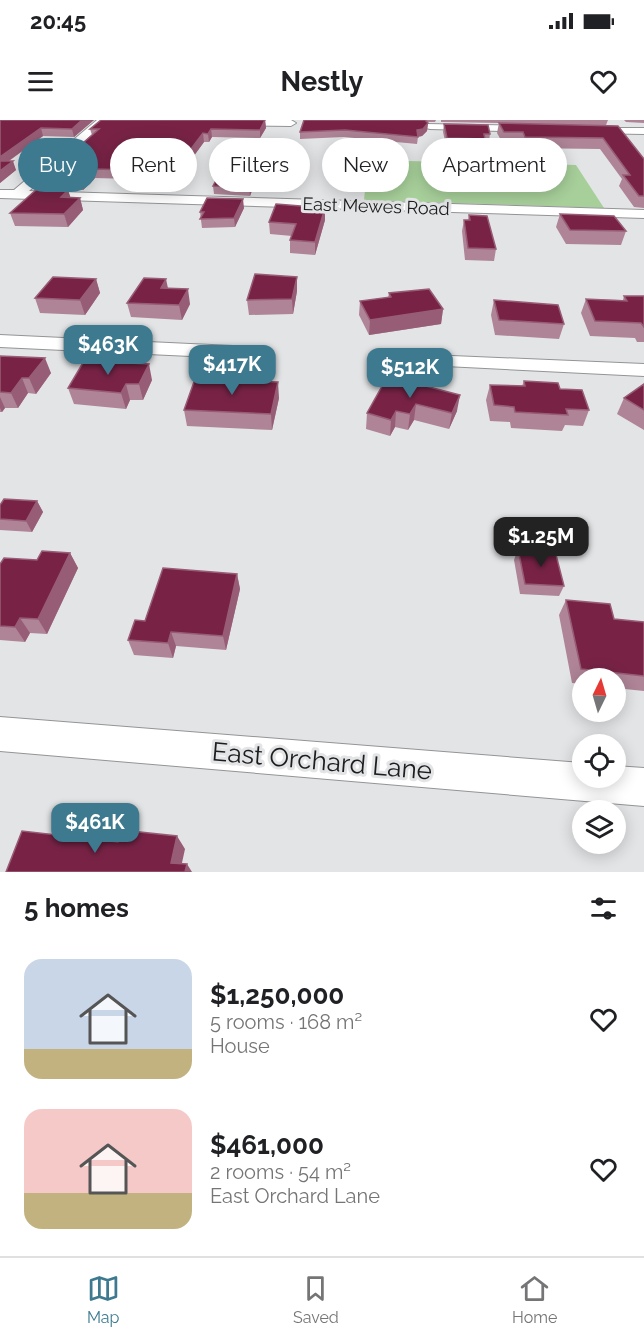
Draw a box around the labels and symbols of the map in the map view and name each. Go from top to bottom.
street label: East Mewes Road [302,193,450,219]
pin: $463K [66,325,150,376]
pin: $417K [190,345,274,396]
pin: $512K [368,348,452,399]
pin: $1.25M [492,517,590,568]
north arrow [572,668,626,722]
street label: East Orchard Lane [211,736,433,786]
pin: $461K [53,803,137,854]

